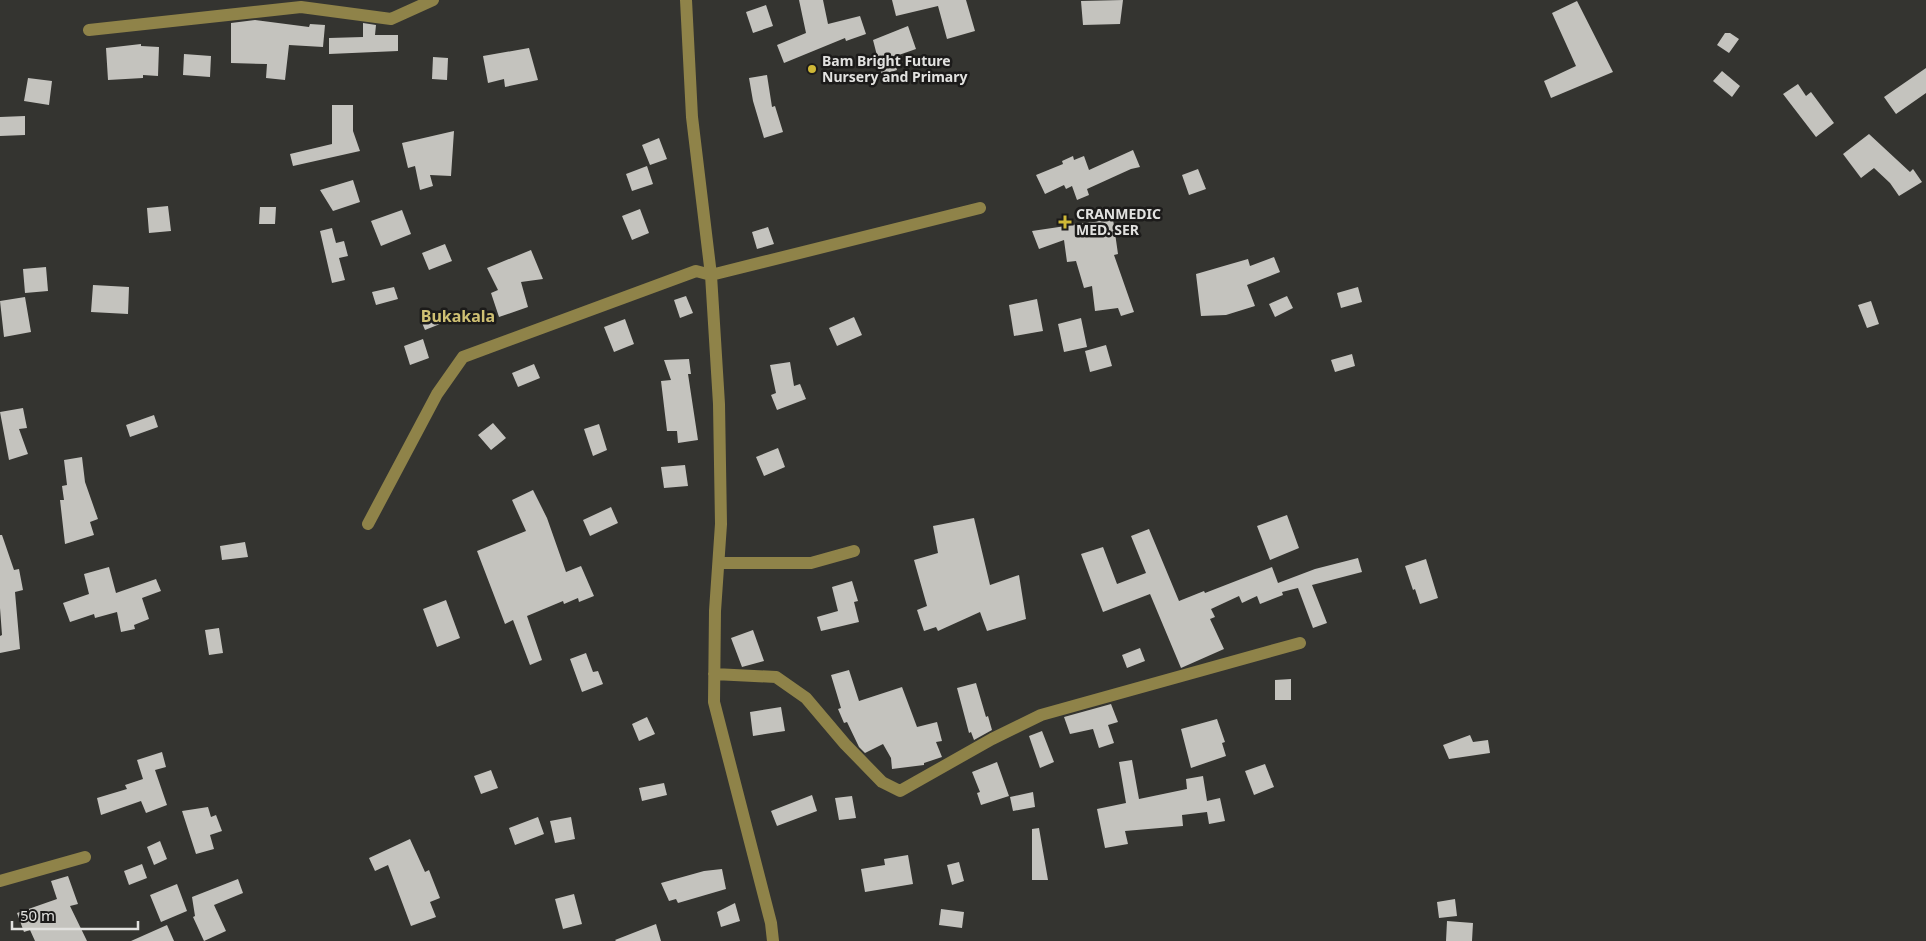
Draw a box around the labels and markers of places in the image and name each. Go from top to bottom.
place label: Bam Bright Future Nursery and Primary [822,51,967,86]
marker: Bam Bright Future Nursery and Primary [806,63,818,75]
place label: CRANMEDIC MED. SER [1076,204,1161,239]
marker: CRANMEDIC MED. SER [1058,215,1072,229]

